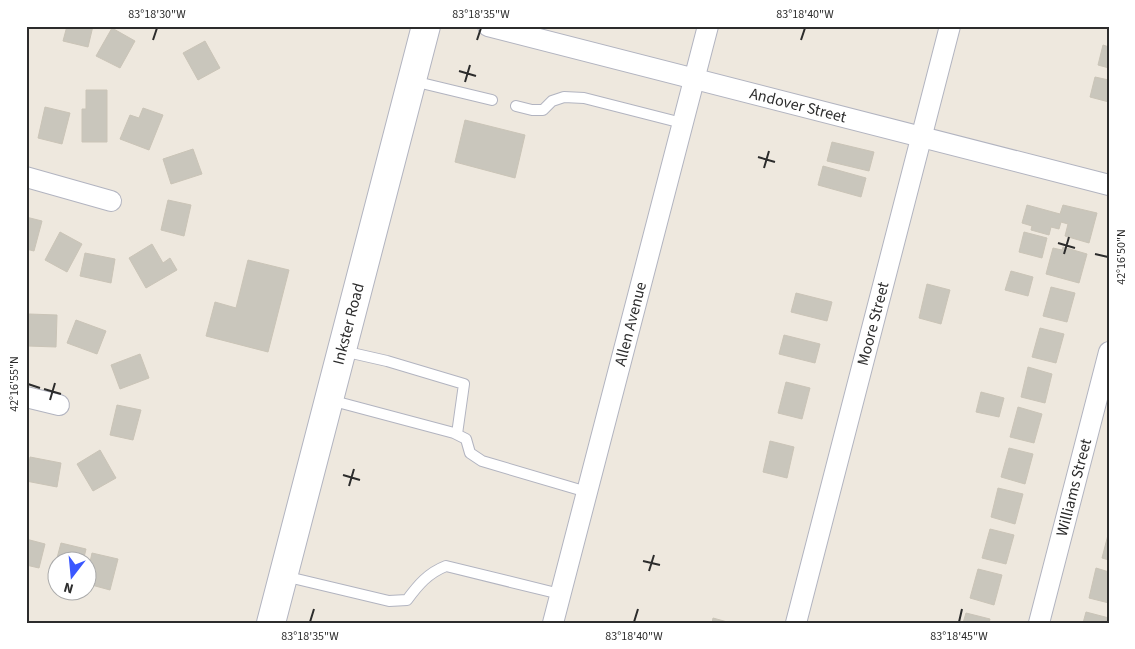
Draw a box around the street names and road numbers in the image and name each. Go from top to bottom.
street label: Andover Street [747,82,849,128]
street label: Allen Avenue [609,279,652,368]
street label: Moore Street [852,279,895,368]
street label: Inkster Road [328,281,370,367]
street label: Williams Street [1051,436,1097,539]

